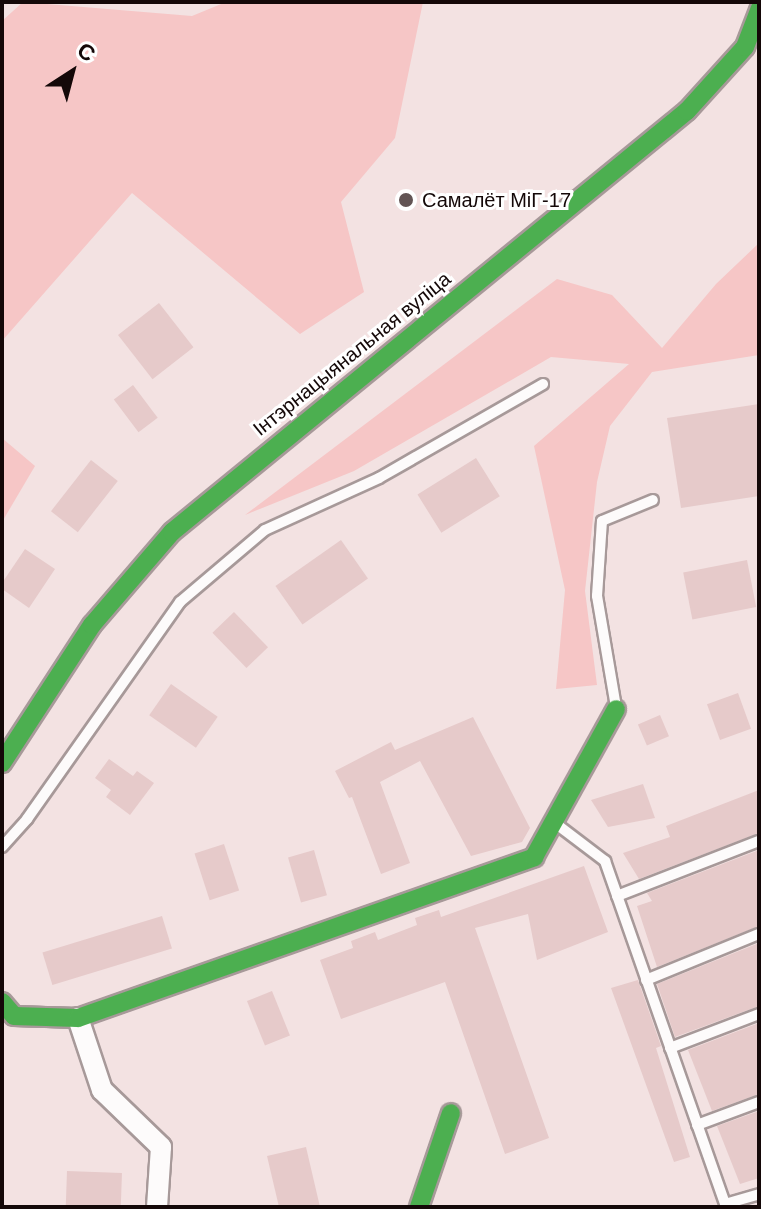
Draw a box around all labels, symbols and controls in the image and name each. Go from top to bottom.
north arrow [32,32,112,112]
text: С [73,37,100,67]
place label: Самалёт МіГ-17 [422,188,571,212]
marker: Самалёт МіГ-17 [397,191,415,209]
street label: Інтэрнацыянальная вуліца [248,267,456,441]

